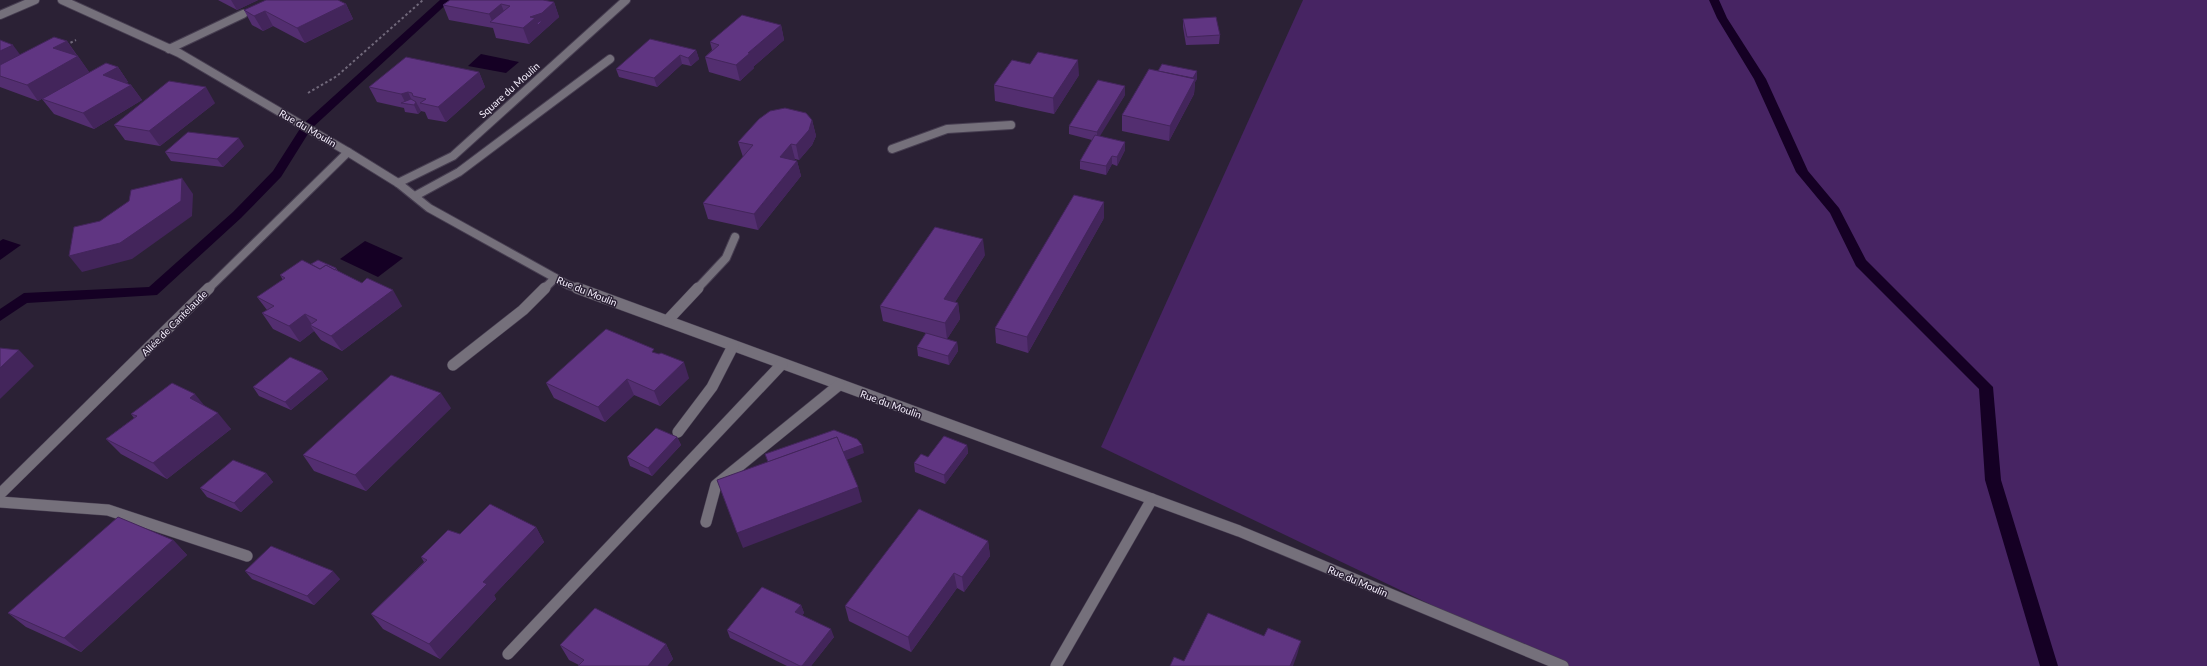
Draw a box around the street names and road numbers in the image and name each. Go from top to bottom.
street label: Square du Moulin [476,60,542,120]
street label: Rue du Moulin [277,107,339,149]
street label: Rue du Moulin [555,273,619,309]
street label: Allée de Cantelaude [139,288,209,358]
street label: Rue du Moulin [859,387,923,421]
street label: Rue du Moulin [1326,563,1390,599]

